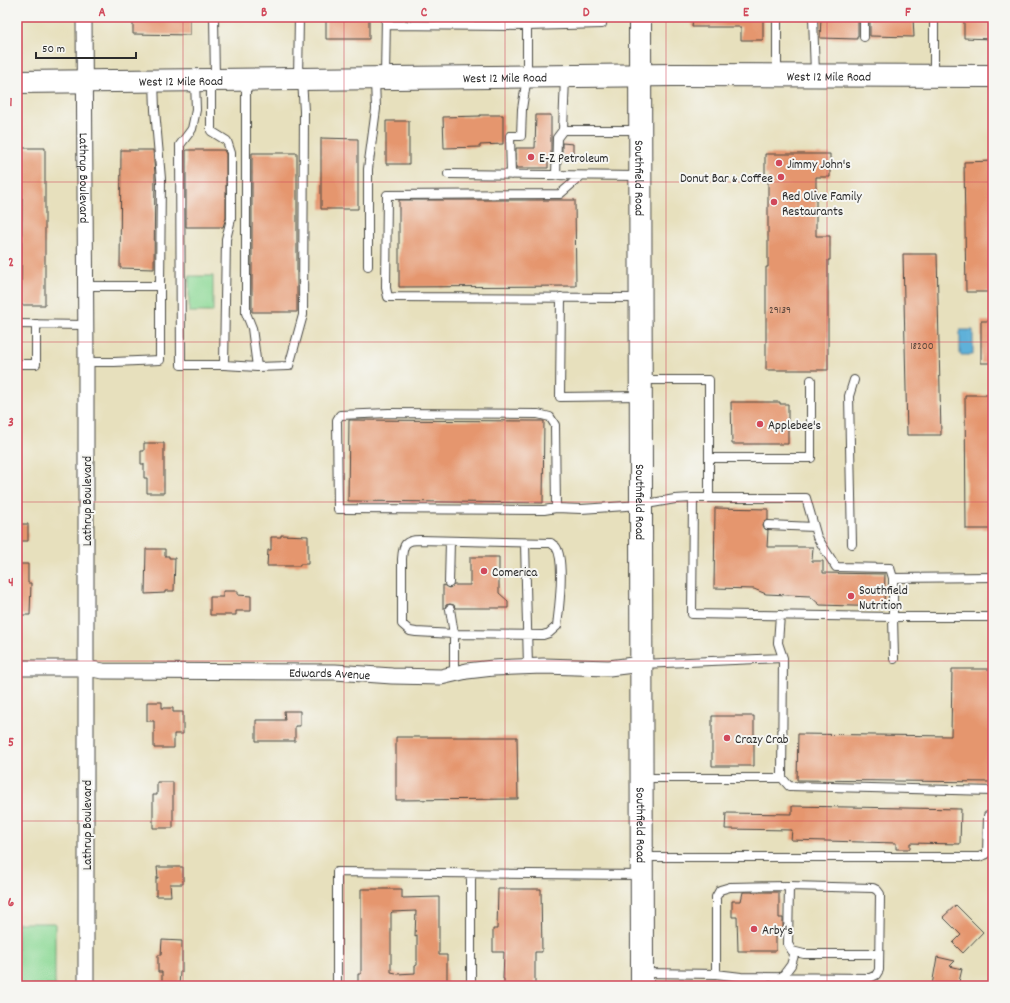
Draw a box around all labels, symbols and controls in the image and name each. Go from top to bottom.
text: A [98,4,106,23]
text: B [261,4,267,23]
text: C [421,4,428,23]
text: D [583,4,590,23]
text: E [743,4,750,23]
text: F [905,4,911,23]
scale bar [36,34,136,60]
text: 50 m [42,41,65,58]
street label: West 12 Mile Road [787,68,871,88]
street label: West 12 Mile Road [463,69,547,89]
street label: West 12 Mile Road [139,73,223,93]
text: 1 [10,94,13,113]
street label: Lathrup Boulevard [73,133,92,223]
street label: Southfield Road [628,140,647,216]
place label: E-Z Petroleum [539,150,609,169]
marker: E-Z Petroleum [526,152,536,162]
place label: Jimmy John's [787,156,851,175]
marker: Jimmy John's [774,158,784,168]
place label: Donut Bar & Coffee [680,170,773,189]
marker: Donut Bar & Coffee [776,172,786,182]
place label: Red Olive Family Restaurants [782,188,862,222]
marker: Red Olive Family Restaurants [769,197,779,207]
text: 2 [8,254,14,273]
house number: 29139 [769,303,791,319]
house number: 18200 [910,339,934,355]
text: 3 [8,414,14,433]
place label: Applebee's [768,417,821,436]
marker: Applebee's [755,419,765,429]
street label: Lathrup Boulevard [79,456,98,546]
street label: Southfield Road [629,464,648,540]
place label: Comerica [492,564,538,583]
marker: Comerica [479,566,489,576]
text: 4 [8,574,14,593]
place label: Southfield Nutrition [859,582,908,616]
marker: Southfield Nutrition [846,591,856,601]
street label: Edwards Avenue [289,665,371,686]
place label: Crazy Crab [735,731,789,750]
marker: Crazy Crab [722,733,732,743]
text: 5 [8,734,14,753]
street label: Lathrup Boulevard [79,780,98,870]
street label: Southfield Road [630,787,649,863]
text: 6 [8,894,15,913]
place label: Arby's [762,922,793,941]
marker: Arby's [749,924,759,934]

